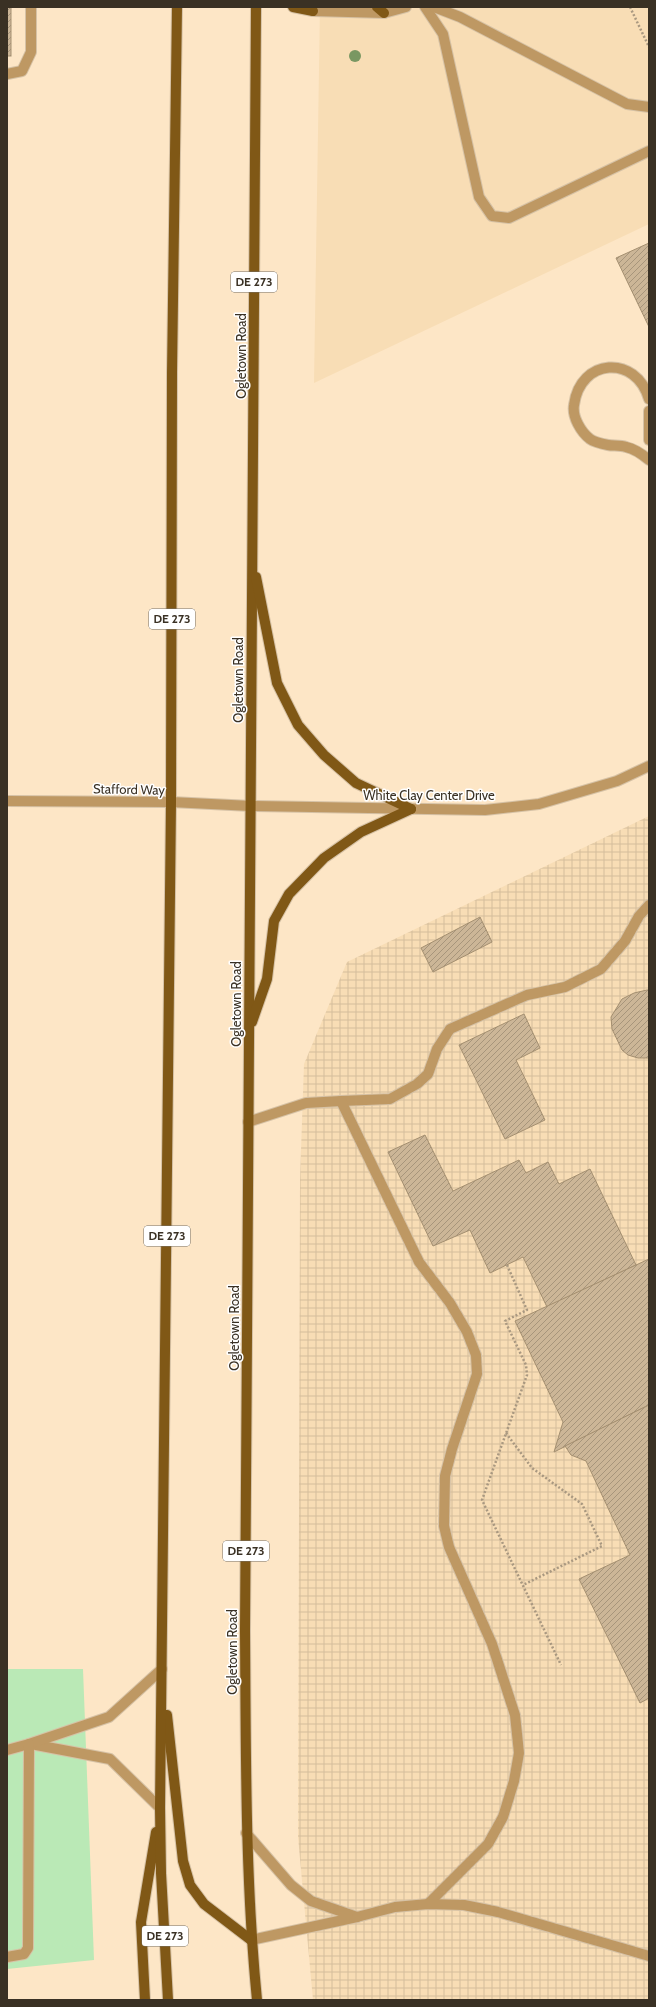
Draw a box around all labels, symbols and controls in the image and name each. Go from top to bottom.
road number: DE 273 [231,272,277,292]
street label: Ogletown Road [233,313,249,399]
road number: DE 273 [149,609,195,629]
street label: Ogletown Road [230,637,246,723]
street label: Stafford Way [93,780,166,798]
street label: White Clay Center Drive [363,787,495,803]
street label: Ogletown Road [228,961,244,1047]
road number: DE 273 [144,1226,190,1246]
street label: Ogletown Road [226,1285,242,1371]
road number: DE 273 [223,1541,269,1561]
street label: Ogletown Road [224,1609,240,1695]
road number: DE 273 [142,1926,188,1946]

